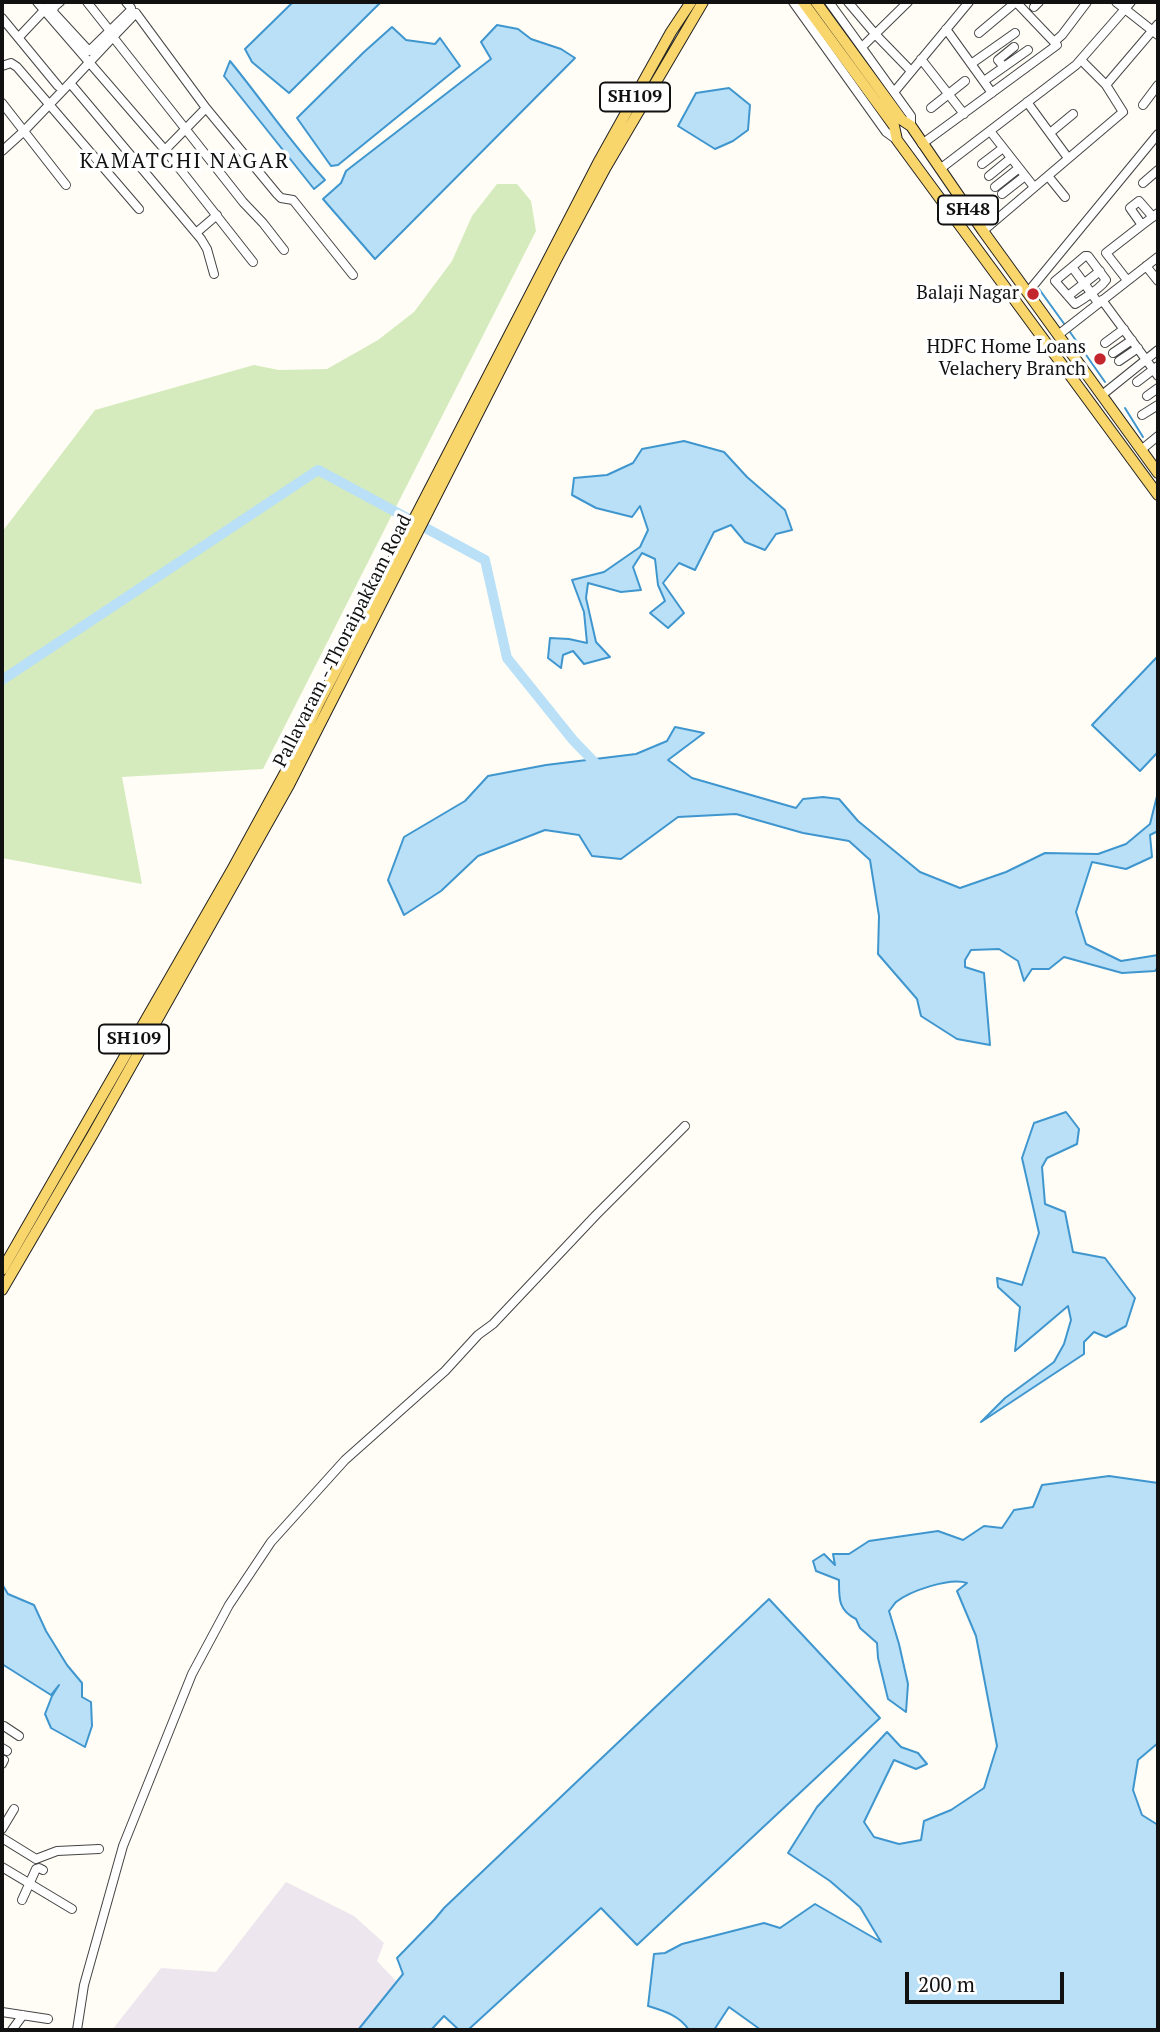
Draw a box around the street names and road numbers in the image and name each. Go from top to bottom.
road number: SH109 [600,82,670,112]
road number: SH48 [938,196,998,224]
street label: Pallavaram - Thoraipakkam Road [269,511,417,771]
road number: SH109 [99,1024,169,1054]

